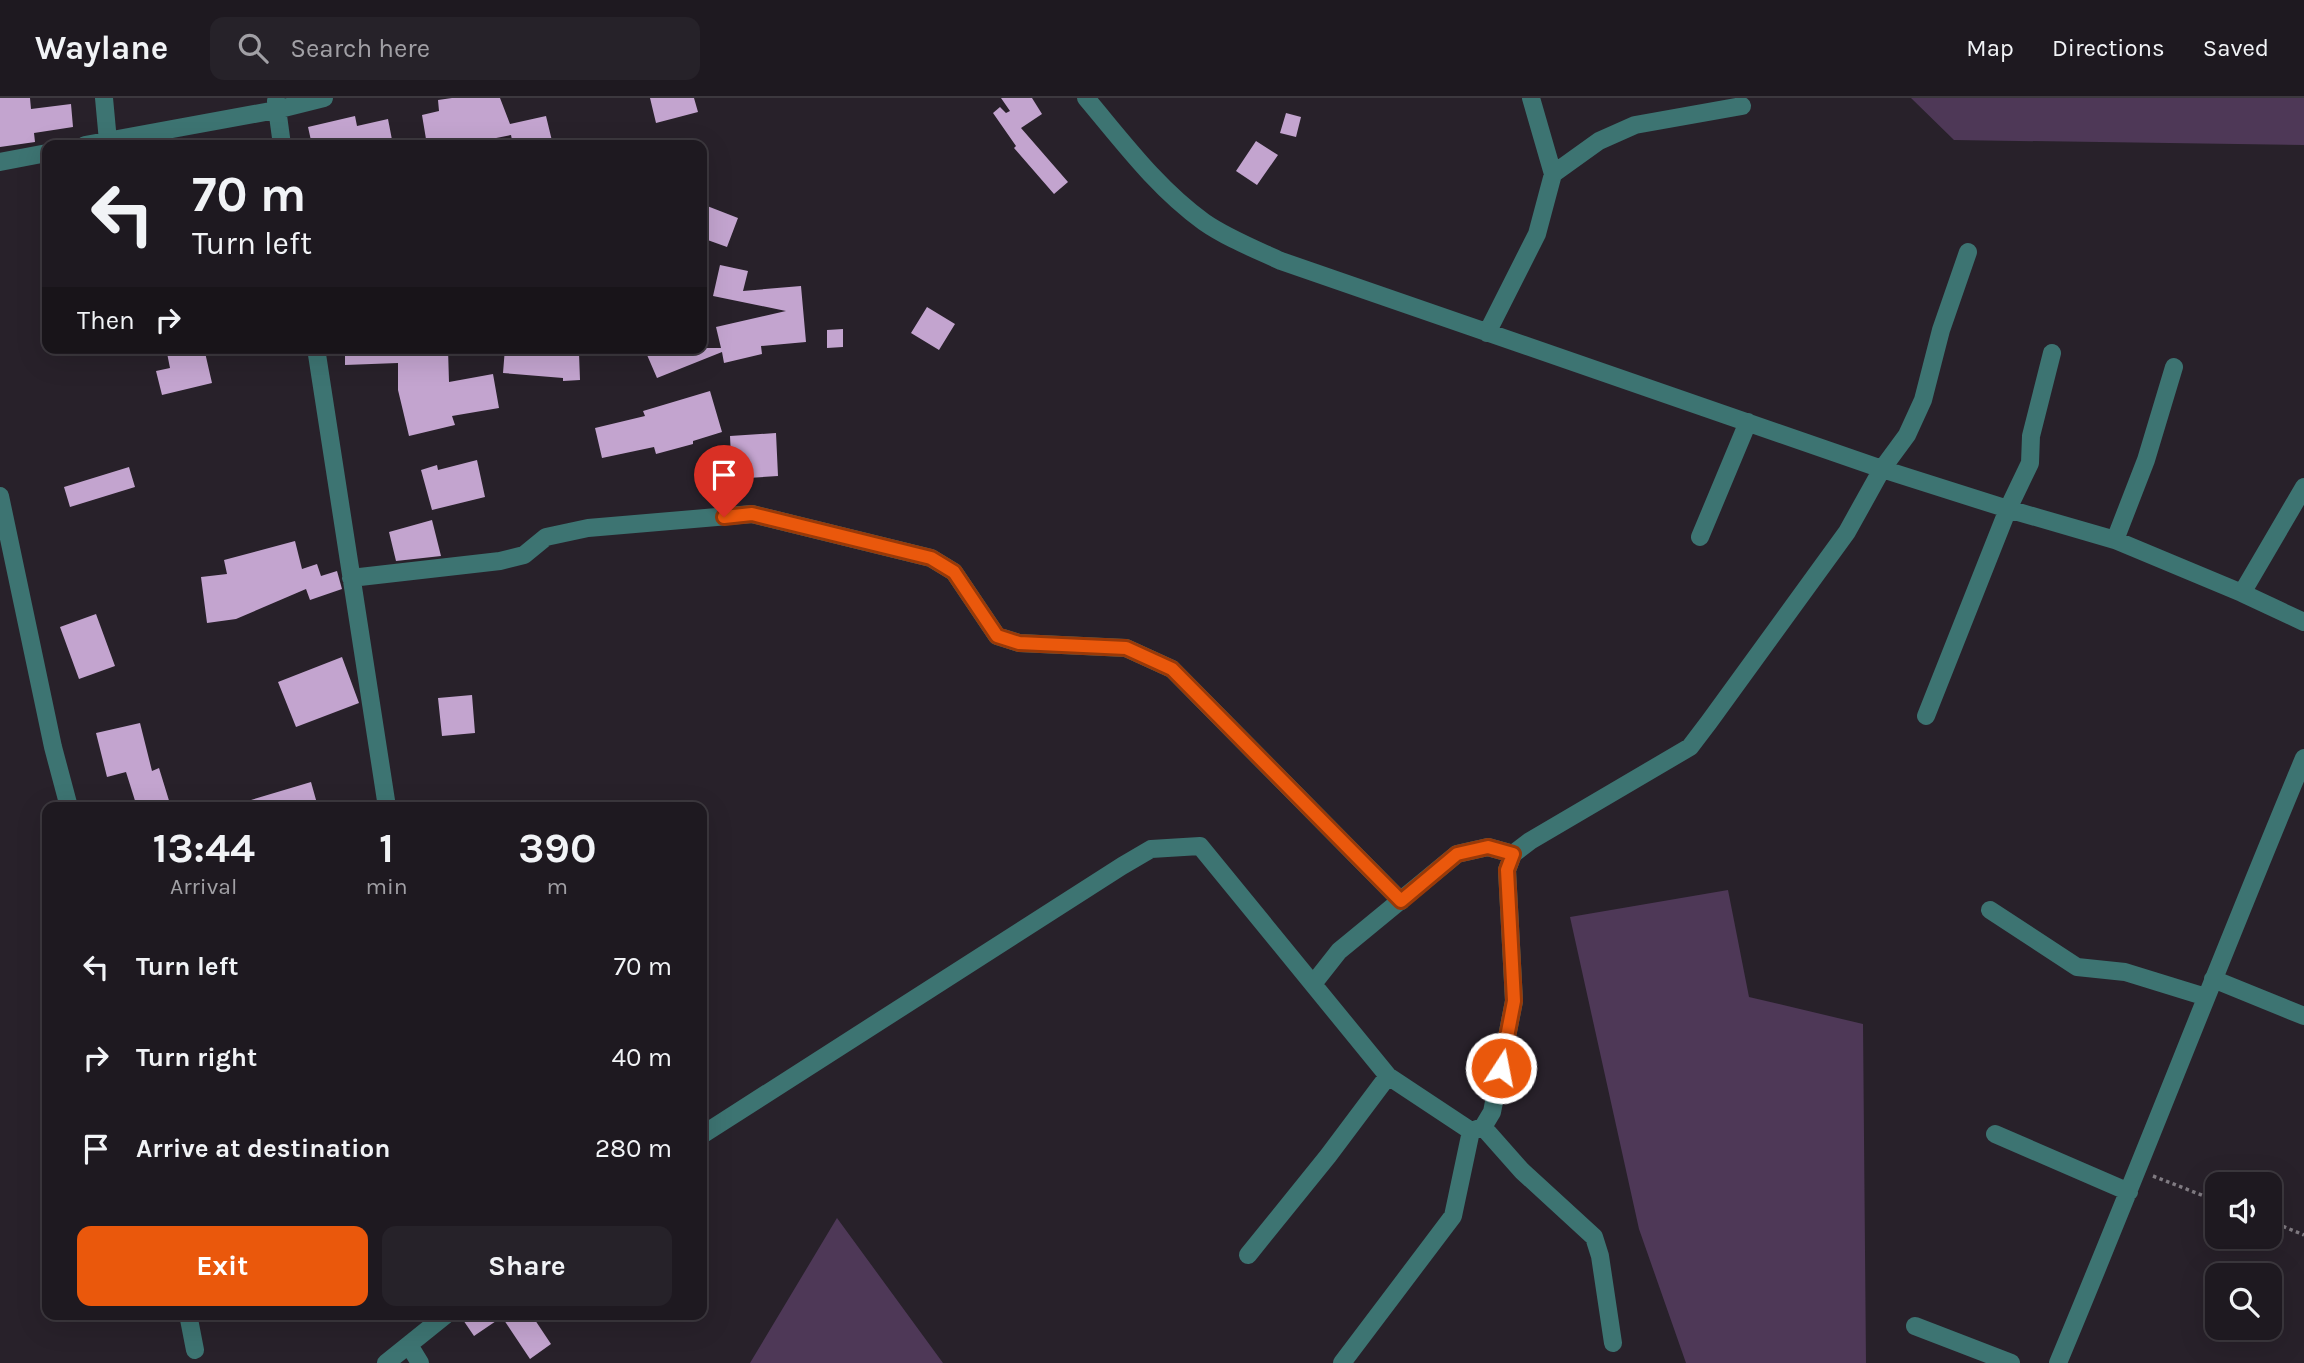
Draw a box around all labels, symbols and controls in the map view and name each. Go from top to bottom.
search box [210,17,700,80]
text: Waylane [35,29,168,67]
icon: search [234,29,272,67]
text: Search here [290,33,430,64]
text: Map [1966,34,2014,62]
text: Directions [2052,34,2165,62]
text: Saved [2203,34,2269,62]
text: 70 m [192,166,306,223]
icon: left [77,168,168,259]
text: Turn left [192,225,312,262]
icon: right [149,301,187,339]
text: Then [77,305,135,336]
pin [694,445,754,517]
icon: arrive [705,456,743,494]
text: 13:44 [153,823,255,873]
text: 1 [379,823,394,873]
text: 390 [518,823,596,873]
text: Arrival [170,873,237,900]
text: min [365,873,408,900]
text: m [547,873,568,900]
icon: left [77,948,115,986]
text: Turn left [136,951,238,982]
text: 70 m [614,951,672,982]
position arrow [1464,1031,1538,1105]
icon: right [77,1039,115,1077]
text: Turn right [136,1042,257,1073]
text: 40 m [612,1042,672,1073]
icon: arrive [77,1130,115,1168]
text: Arrive at destination [136,1133,390,1164]
text: 280 m [595,1133,672,1164]
map controls [2205,1172,2282,1340]
button: sound [2205,1172,2282,1249]
button: Exit [77,1226,368,1306]
button: Share [382,1226,672,1306]
button: search [2205,1263,2282,1340]

